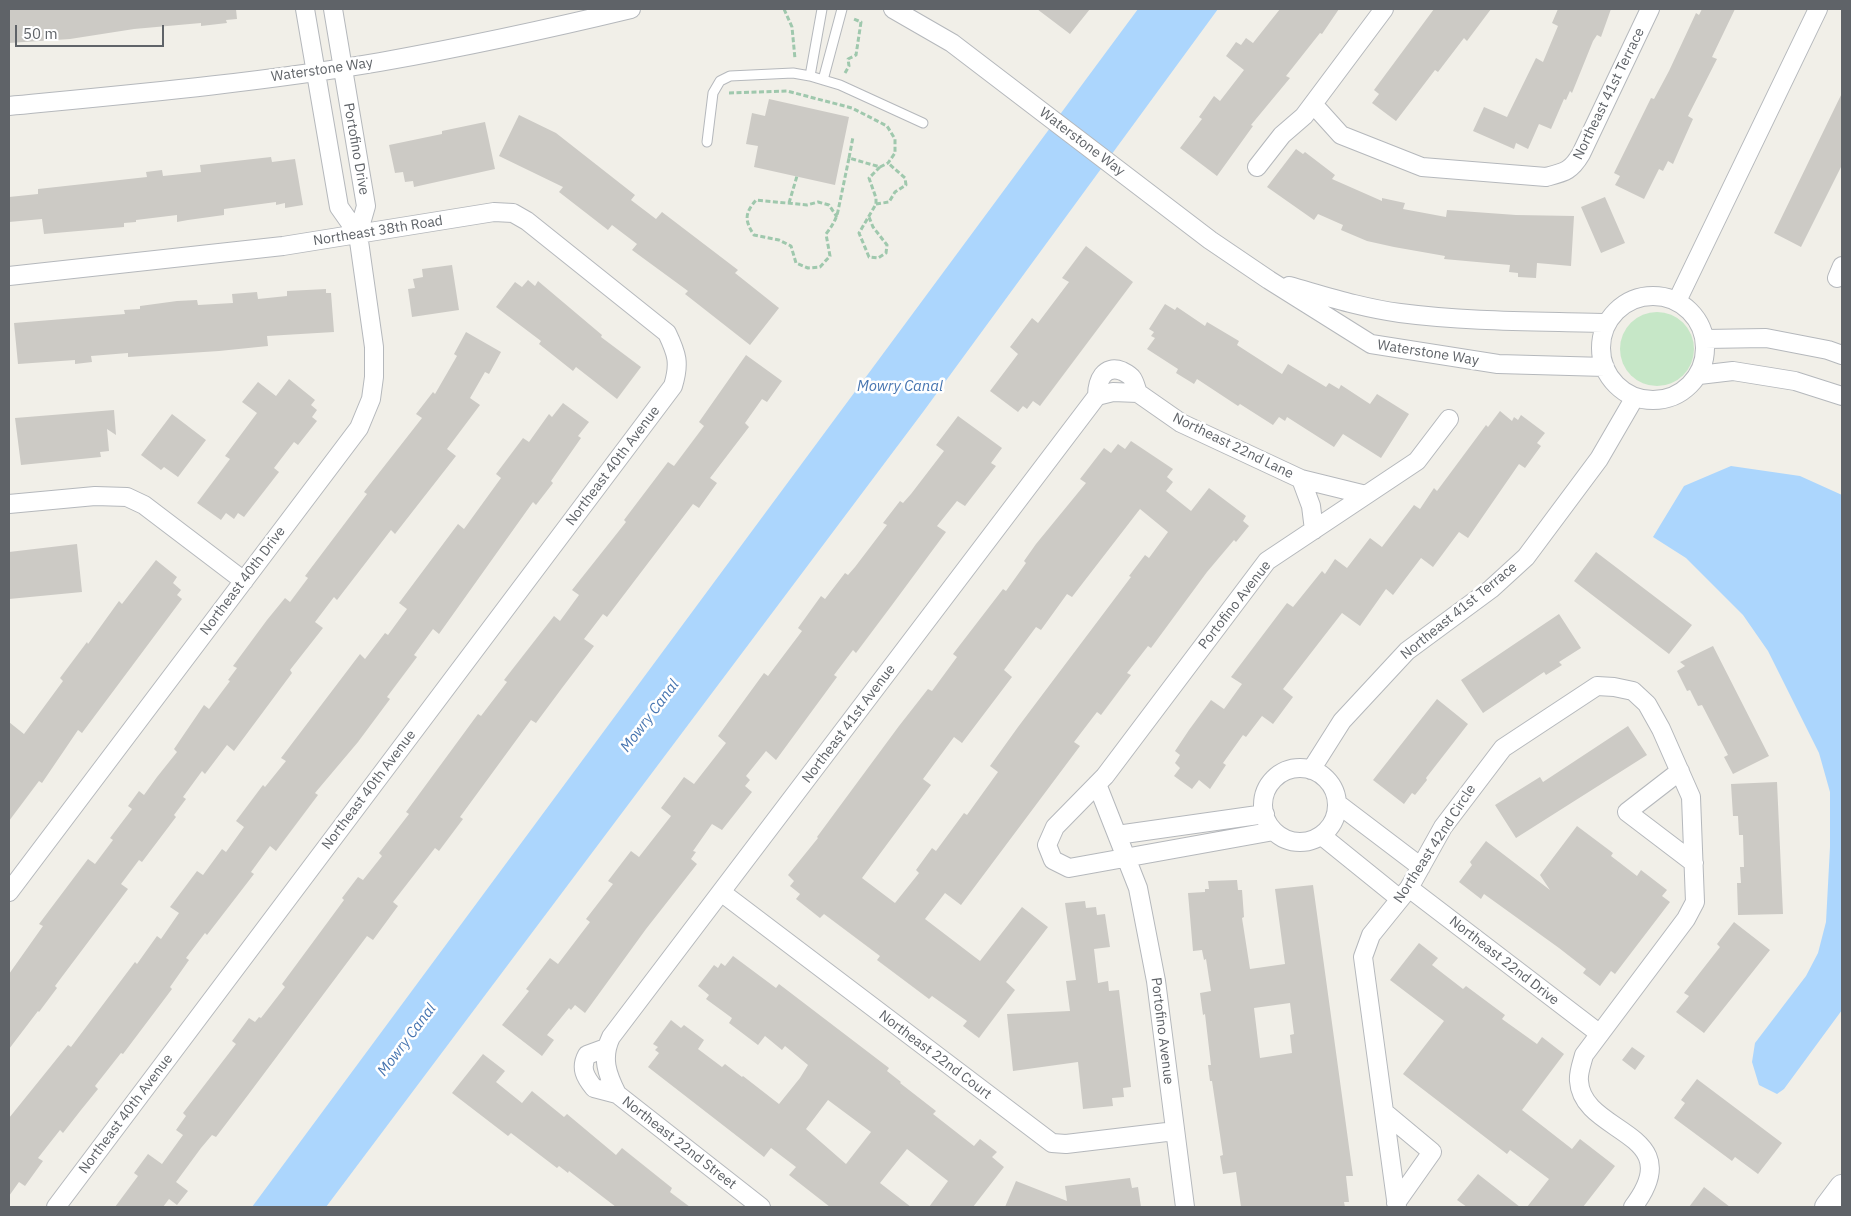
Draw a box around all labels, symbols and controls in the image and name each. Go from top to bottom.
scale bar [18,15,166,47]
text: 50 m [23,24,58,43]
street label: Northeast 41st Terrace [1570,25,1648,163]
street label: Waterstone Way [270,55,374,85]
street label: Portofino Drive [340,102,372,196]
street label: Waterstone Way [1036,104,1128,180]
street label: Northeast 38th Road [312,212,444,250]
street label: Waterstone Way [1376,337,1480,369]
water label: Mowry Canal [857,378,943,396]
street label: Northeast 40th Avenue [562,403,664,529]
street label: Northeast 22nd Lane [1170,409,1296,483]
street label: Northeast 40th Drive [197,523,289,639]
street label: Portofino Avenue [1195,557,1275,653]
street label: Northeast 41st Terrace [1397,559,1521,663]
street label: Northeast 41st Avenue [799,661,899,787]
water label: Mowry Canal [617,676,683,756]
street label: Northeast 40th Avenue [318,727,420,853]
street label: Northeast 42nd Circle [1390,782,1480,906]
street label: Northeast 22nd Drive [1446,913,1562,1009]
street label: Portofino Avenue [1147,977,1177,1085]
water label: Mowry Canal [374,1000,440,1080]
street label: Northeast 22nd Court [875,1007,995,1103]
street label: Northeast 40th Avenue [75,1051,177,1177]
street label: Northeast 22nd Street [618,1093,740,1193]

